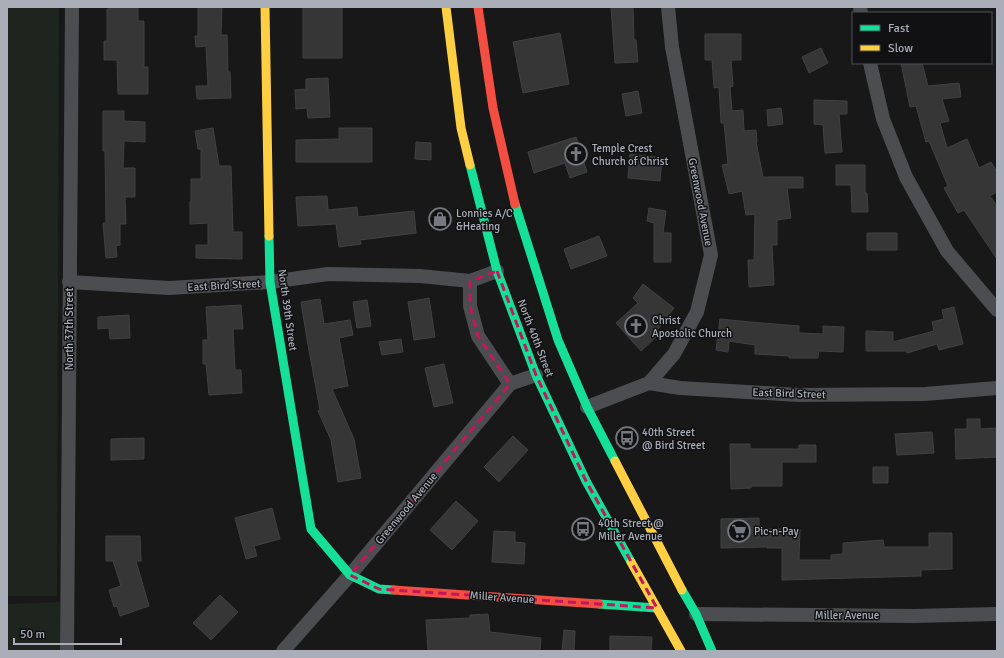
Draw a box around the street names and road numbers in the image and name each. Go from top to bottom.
street label: Greenwood Avenue [686,157,715,247]
street label: North 39th Street [275,268,300,352]
street label: East Bird Street [187,277,261,294]
street label: North 37th Street [63,288,76,370]
street label: North 40th Street [515,297,556,379]
street label: East Bird Street [752,386,826,401]
street label: Greenwood Avenue [373,470,440,547]
street label: Miller Avenue [469,589,535,606]
street label: Miller Avenue [815,609,879,622]

